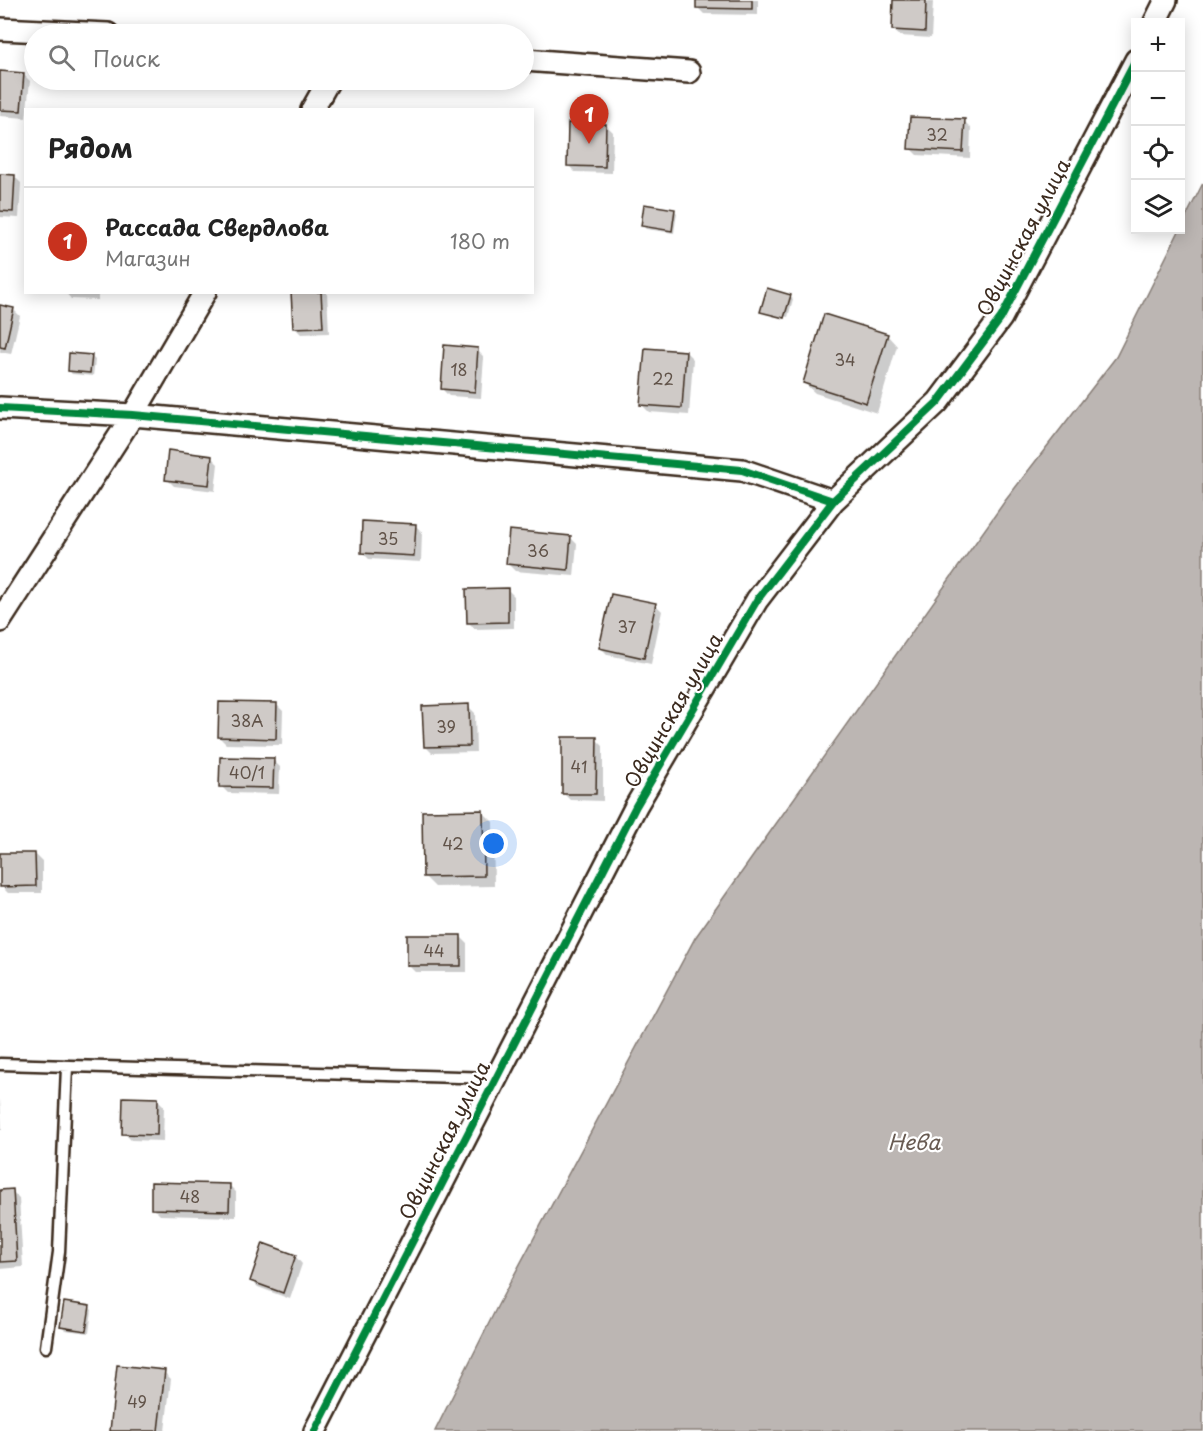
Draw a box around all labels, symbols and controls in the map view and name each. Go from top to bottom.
map controls [1131,18,1185,234]
button: + [1131,18,1185,72]
search box [24,24,534,90]
icon: search [45,41,78,74]
text: Поиск [93,41,160,74]
button: − [1131,72,1185,126]
pin: 1 [570,94,608,144]
house number: 32 [926,122,948,146]
button: locate [1131,126,1185,180]
text: Рядом [48,128,133,167]
street label: Овцинская улица [969,152,1077,321]
button: layers [1131,180,1185,234]
text: Рассада Свердлова [105,210,329,243]
text: 1 [63,226,72,256]
text: 180 m [450,226,510,256]
text: Магазин [105,243,191,273]
house number: 34 [834,347,856,371]
house number: 18 [450,357,468,381]
house number: 22 [652,366,674,390]
house number: 35 [378,526,398,550]
house number: 36 [527,538,549,562]
house number: 37 [618,614,637,638]
street label: Овцинская улица [616,626,730,793]
house number: 38А [231,708,263,732]
house number: 39 [436,714,456,738]
house number: 41 [571,754,587,778]
house number: 40/1 [229,760,265,784]
your location [479,829,508,858]
house number: 42 [442,831,464,855]
house number: 44 [423,938,445,962]
street label: Овцинская улица [391,1055,497,1225]
water label: Нева [888,1125,941,1157]
house number: 48 [180,1184,200,1208]
house number: 49 [127,1389,147,1413]

